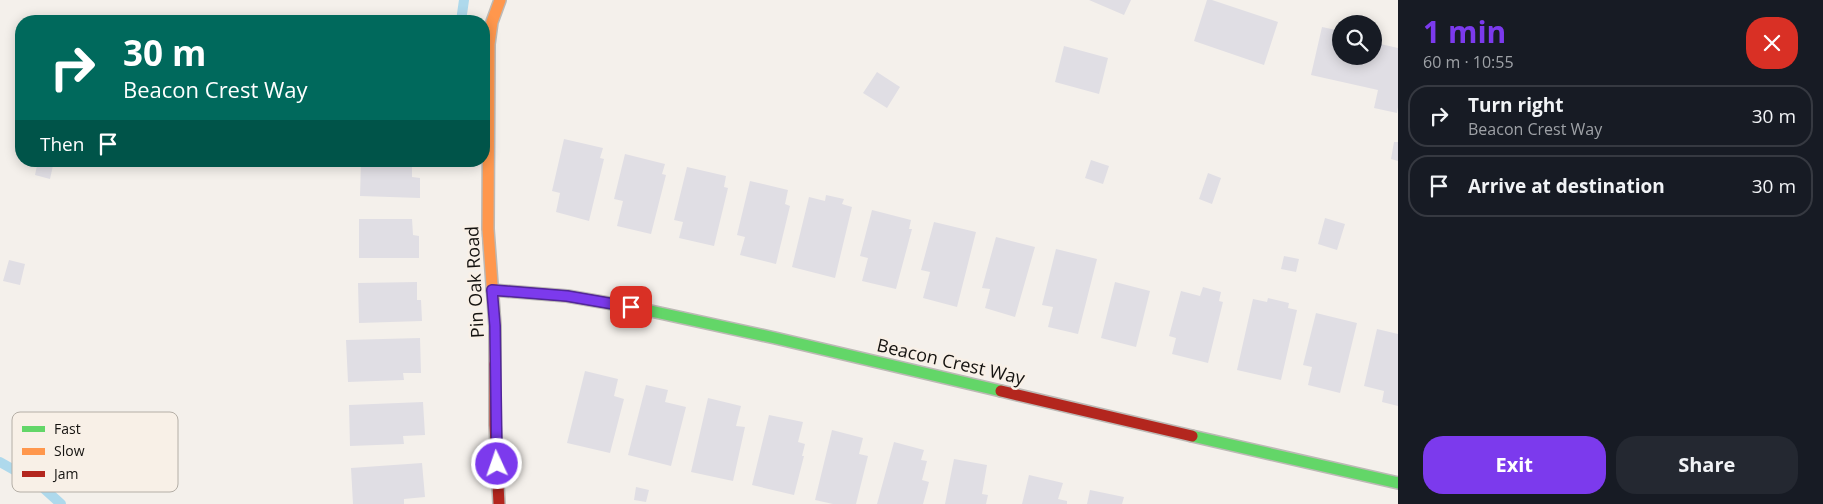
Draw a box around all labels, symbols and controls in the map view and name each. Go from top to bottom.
text: 1 min [1423,11,1506,52]
map controls [1332,15,1382,65]
button: search [1332,15,1382,65]
button: close [1746,17,1798,69]
text: 30 m [123,29,206,76]
icon: right [40,35,105,100]
text: 60 m · 10:55 [1423,51,1514,73]
text: Beacon Crest Way [123,74,308,104]
text: Turn right [1468,92,1563,118]
icon: right [1425,102,1453,130]
text: 30 m [1752,103,1796,129]
text: Beacon Crest Way [1468,118,1602,140]
icon: arrive [94,130,122,158]
text: Then [40,131,84,157]
icon: arrive [1425,172,1453,200]
text: Arrive at destination [1468,173,1665,199]
text: 30 m [1752,173,1796,199]
street label: Pin Oak Road [459,225,489,339]
pin [610,286,652,328]
icon: arrive [617,293,645,321]
street label: Beacon Crest Way [875,332,1028,390]
legend [12,412,178,492]
text: Fast [54,419,81,438]
button: Exit [1423,436,1606,494]
button: Share [1616,436,1798,494]
position arrow [470,437,522,489]
text: Slow [54,441,85,460]
text: Jam [52,464,79,483]

